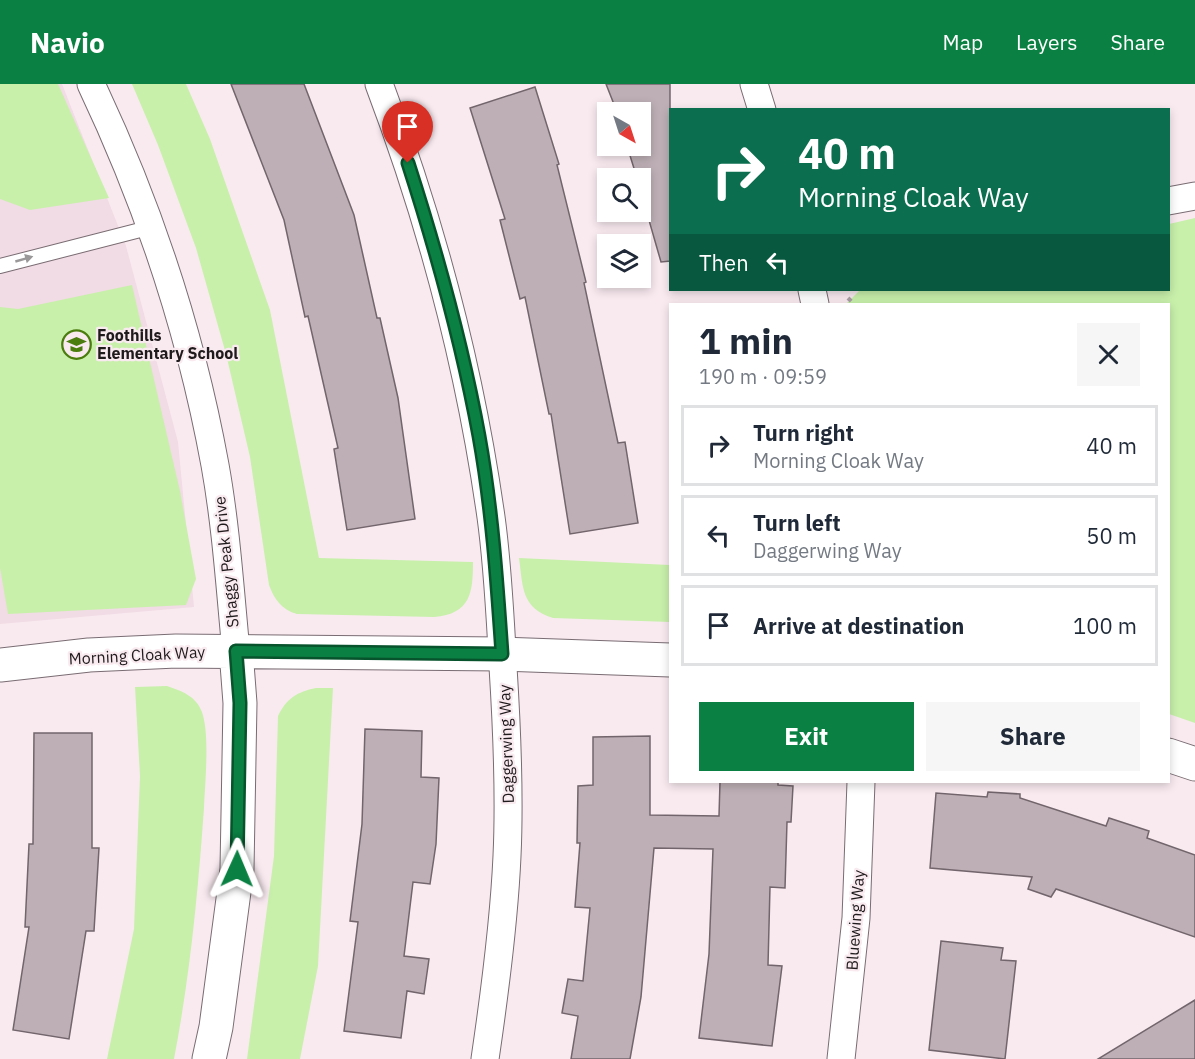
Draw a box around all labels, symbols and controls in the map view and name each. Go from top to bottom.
text: Navio [30,24,105,61]
text: Map [943,28,983,56]
text: Layers [1016,28,1078,56]
text: Share [1111,28,1165,56]
pin [382,101,433,163]
north arrow [597,102,651,156]
map controls [597,102,651,288]
icon: arrive [391,110,424,143]
text: 40 m [798,126,896,181]
icon: right [699,132,777,210]
button: search [597,168,651,222]
text: Morning Cloak Way [798,179,1029,214]
button: layers [597,234,651,288]
icon: left [761,246,794,279]
text: Then [699,248,749,277]
one-way arrow [15,254,33,263]
text: 1 min [699,317,793,364]
button: close [1077,323,1140,386]
place label: Foothills Elementary School [97,325,238,363]
school or university icon: Foothills Elementary School [60,328,92,360]
text: 190 m · 09:59 [699,363,827,390]
text: Turn right [753,418,854,447]
icon: right [702,429,735,462]
text: 40 m [1086,431,1137,460]
text: Morning Cloak Way [753,447,924,474]
street label: Shaggy Peak Drive [209,495,243,629]
text: Turn left [753,508,841,537]
icon: left [702,519,735,552]
text: 50 m [1086,521,1137,550]
text: Daggerwing Way [753,537,902,564]
icon: arrive [702,609,735,642]
text: Arrive at destination [753,611,964,640]
text: 100 m [1073,611,1137,640]
street label: Morning Cloak Way [68,641,206,669]
street label: Daggerwing Way [494,684,518,804]
button: Exit [699,702,914,771]
button: Share [926,702,1140,771]
position arrow [205,837,269,901]
street label: Bluewing Way [842,869,868,971]

